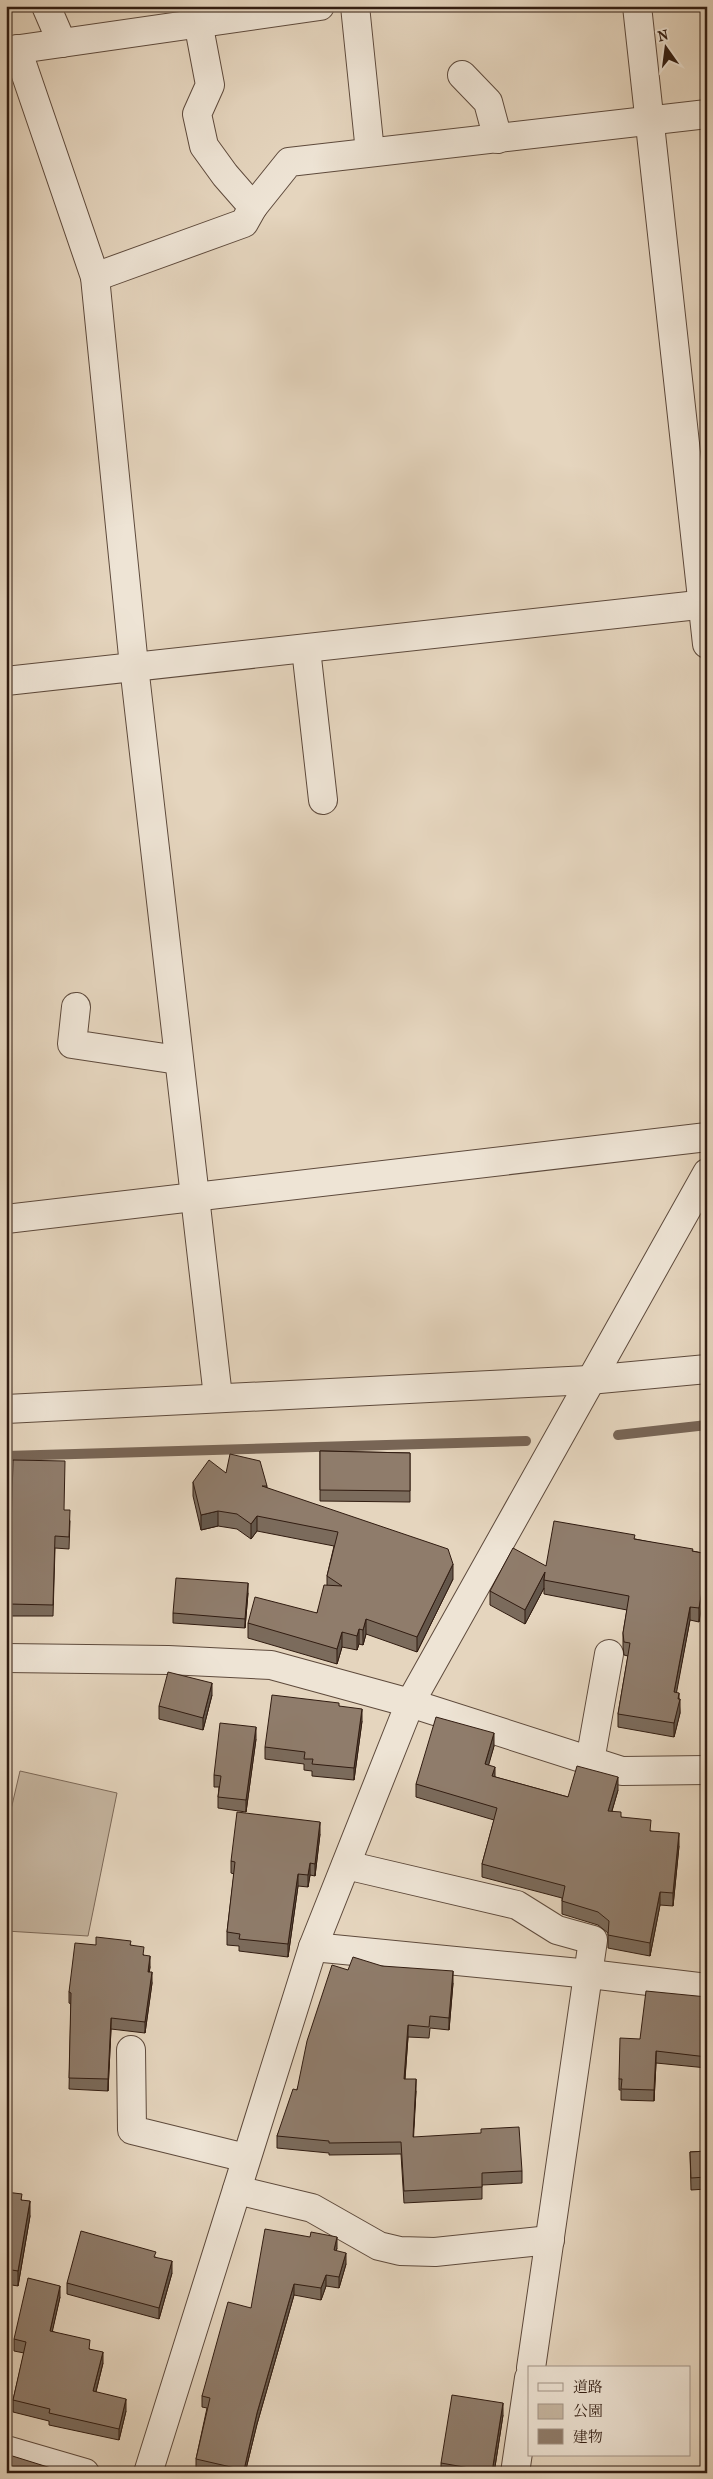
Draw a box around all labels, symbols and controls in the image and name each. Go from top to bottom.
north arrow [640,22,690,72]
text: N [656,26,671,45]
legend [528,2366,690,2456]
text: 道路 [573,2378,603,2396]
text: 公園 [573,2402,603,2420]
text: 建物 [573,2428,603,2446]

